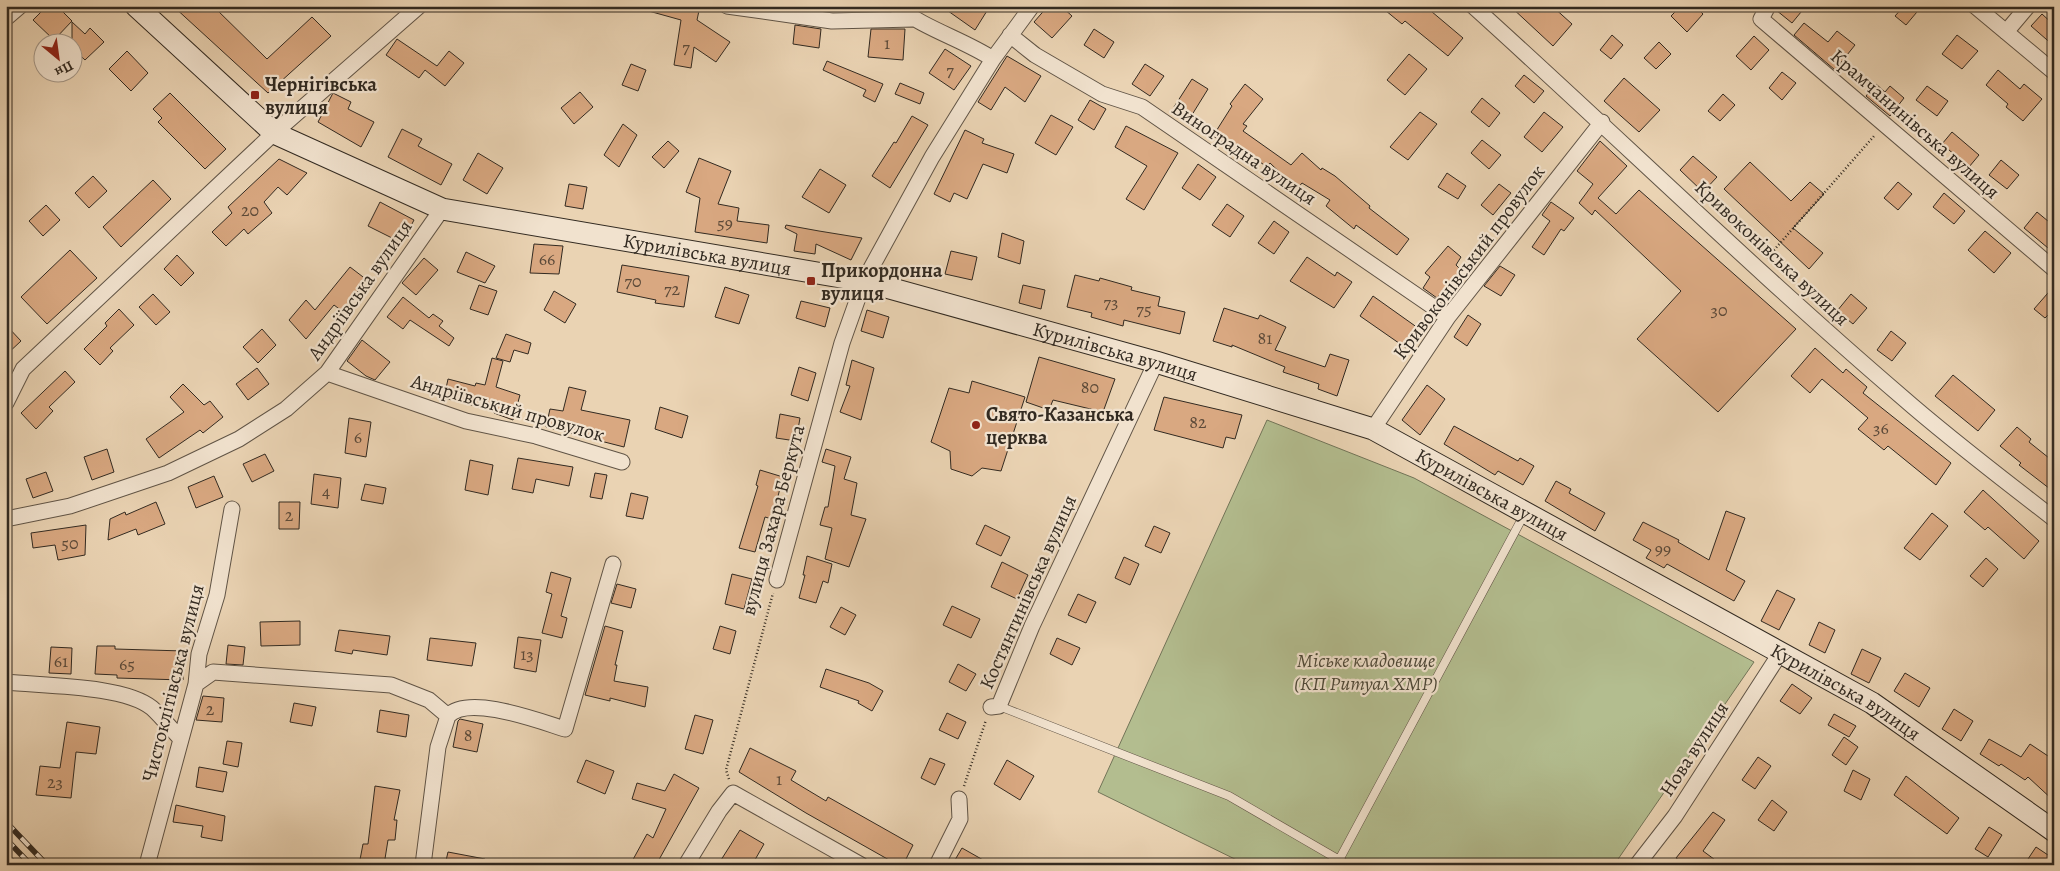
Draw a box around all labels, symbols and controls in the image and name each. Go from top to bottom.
house number: 1 [884,31,890,55]
north arrow [32,32,82,82]
house number: 7 [682,35,690,59]
street label: Крамчанинівська вулиця [1825,43,2005,205]
text: Пн [51,56,77,82]
house number: 7 [946,58,954,82]
place label: Чернігівська вулиця [265,71,378,121]
marker: Чернігівська вулиця [249,89,261,101]
street label: Виноградна вулиця [1166,95,1322,211]
street label: Кривоконівський провулок [1387,159,1551,365]
street label: Кривоконівська вулиця [1689,174,1855,332]
house number: 20 [241,198,259,222]
house number: 59 [717,211,733,235]
street label: Андріївська вулиця [301,214,419,366]
street label: Курилівська вулиця [621,227,793,282]
house number: 66 [539,247,555,271]
place label: Прикордонна вулиця [821,257,943,307]
house number: 70 [624,269,642,293]
marker: Прикордонна вулиця [805,275,817,287]
house number: 72 [664,277,680,301]
house number: 73 [1103,290,1119,314]
house number: 75 [1136,297,1152,321]
house number: 30 [1710,298,1728,322]
street label: Курилівська вулиця [1030,315,1201,388]
house number: 81 [1258,326,1272,350]
street label: Андріївський провулок [407,367,608,449]
house number: 80 [1081,375,1099,399]
place label: Свято-Казанська церква [986,401,1135,451]
house number: 82 [1189,410,1207,434]
house number: 36 [1873,416,1889,440]
marker: Свято-Казанська церква [970,419,982,431]
street label: вулиця Захара Беркута [735,421,812,618]
house number: 6 [354,425,362,449]
street label: Курилівська вулиця [1411,442,1573,547]
house number: 4 [322,479,330,503]
street label: Костянтинівська вулиця [973,491,1083,693]
house number: 2 [285,503,294,527]
house number: 50 [61,531,79,555]
house number: 99 [1655,537,1671,561]
street label: Чистоклітівська вулиця [135,581,211,785]
street label: Курилівська вулиця [1766,637,1926,747]
house number: 13 [520,642,534,666]
park label: Міське кладовище (КП Ритуал ХМР) [1294,647,1438,697]
house number: 61 [54,649,68,673]
house number: 65 [119,652,135,676]
street label: Нова вулиця [1653,696,1735,802]
house number: 2 [206,697,215,721]
house number: 8 [464,723,472,747]
house number: 1 [776,767,782,791]
house number: 23 [47,770,63,794]

